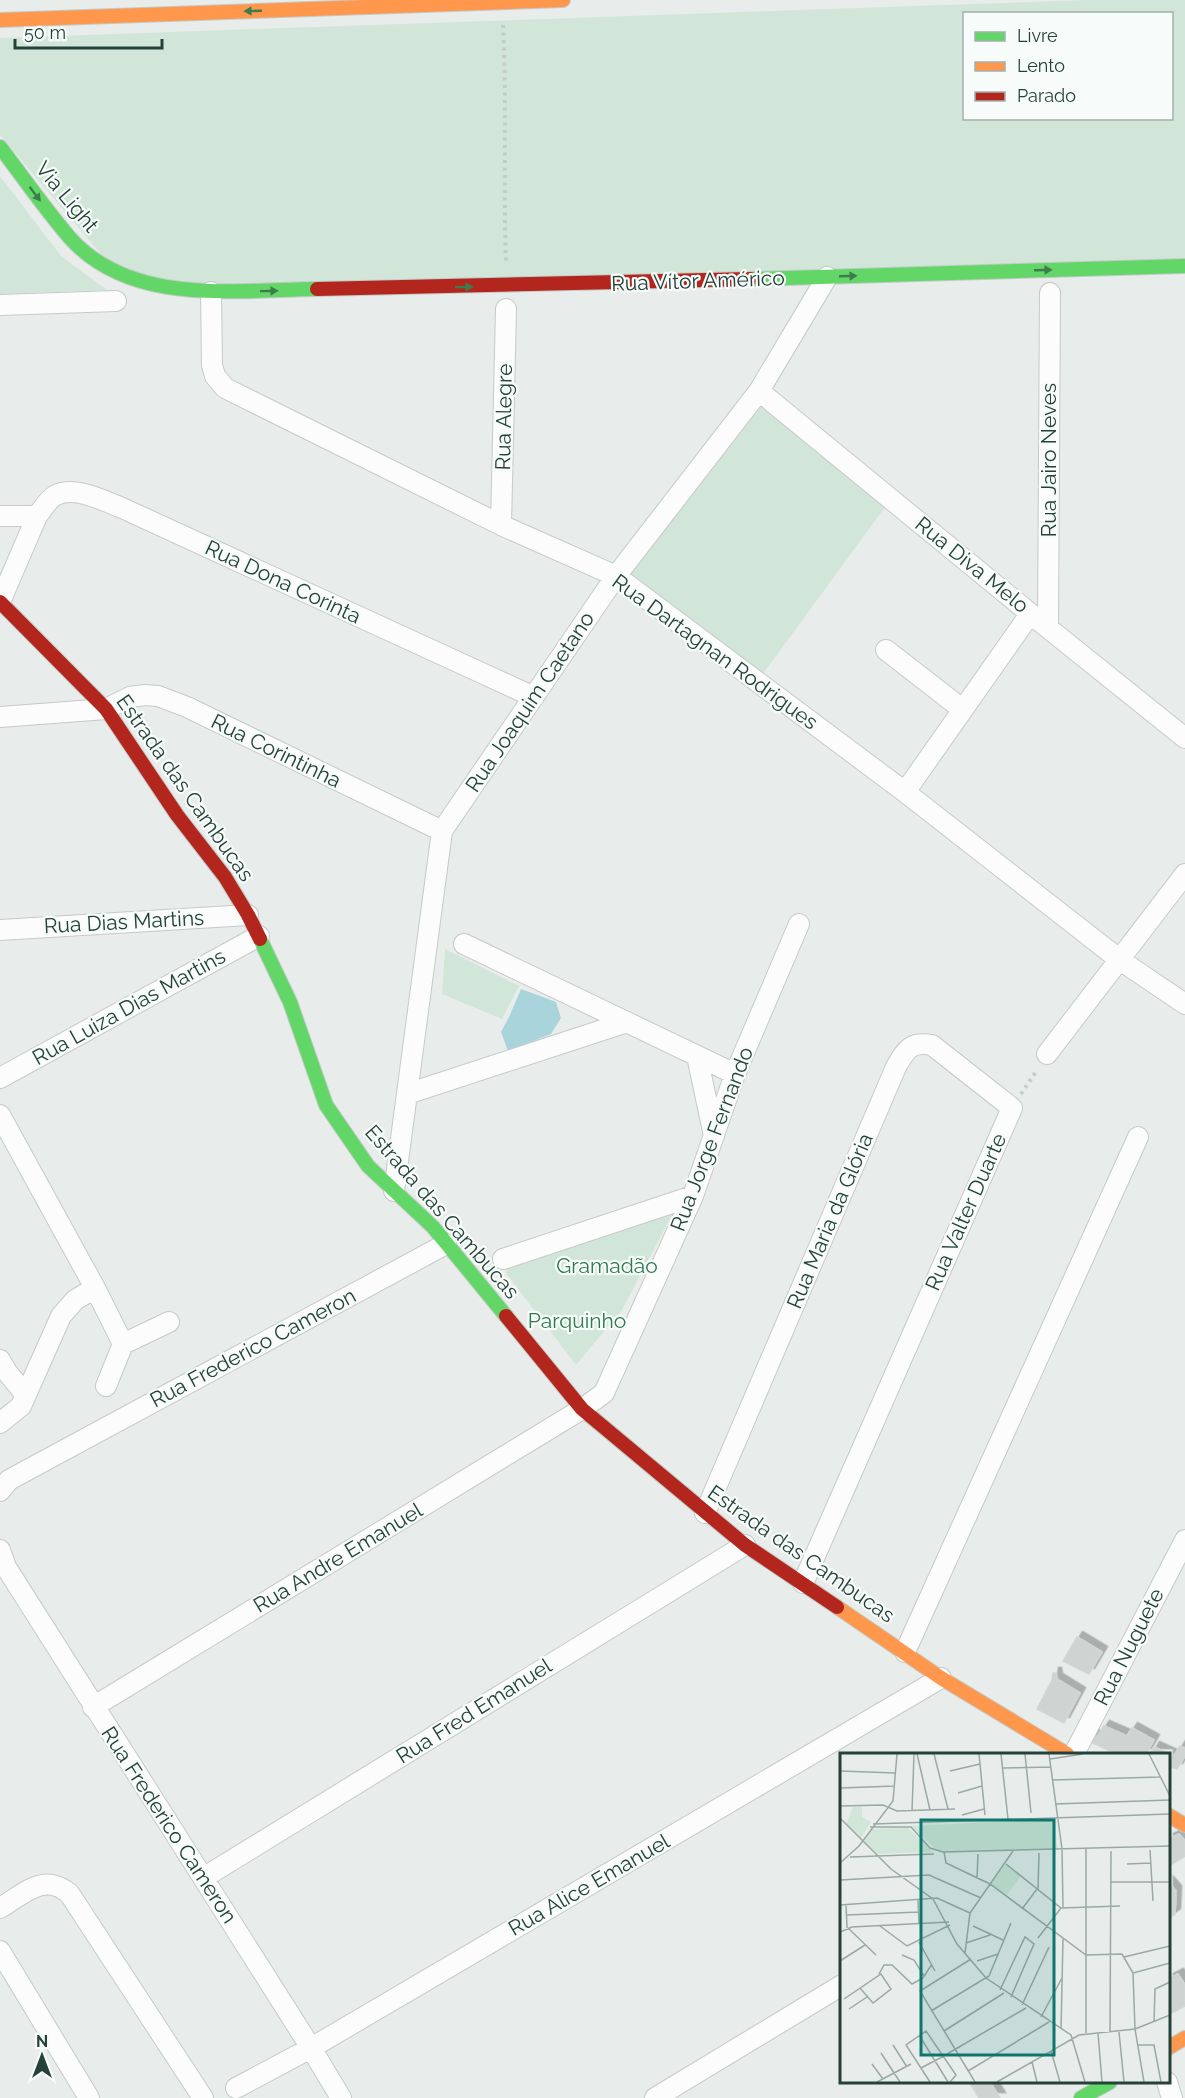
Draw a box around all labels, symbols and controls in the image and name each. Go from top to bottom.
one-way arrow [243,6,262,16]
scale bar [15,12,162,50]
legend [963,12,1173,120]
text: 50 m [24,22,66,43]
text: Livre [1017,25,1058,46]
text: Lento [1017,55,1065,76]
text: Parado [1017,85,1076,106]
street label: Via Light [31,156,104,237]
one-way arrow [29,186,42,202]
street label: Rua Vítor Américo [611,265,785,296]
one-way arrow [1034,265,1053,275]
one-way arrow [839,271,858,281]
one-way arrow [455,282,474,292]
one-way arrow [260,286,279,296]
street label: Rua Alegre [490,363,517,471]
street label: Rua Jairo Neves [1036,383,1061,537]
street label: Rua Diva Melo [910,511,1034,618]
street label: Rua Dona Corinta [201,535,365,629]
street label: Rua Dartagnan Rodrigues [608,569,823,735]
street label: Rua Joaquim Caetano [460,607,599,797]
street label: Estrada das Cambucas [111,690,259,886]
street label: Rua Corintinha [207,708,345,793]
street label: Rua Dias Martins [43,905,205,938]
street label: Rua Luiza Dias Martins [28,943,230,1070]
street label: Rua Jorge Fernando [665,1043,758,1234]
street label: Estrada das Cambucas [360,1120,525,1304]
street label: Rua Maria da Glória [781,1129,878,1312]
street label: Rua Valter Duarte [920,1129,1011,1294]
park label: Gramadão [556,1253,658,1278]
street label: Rua Frederico Cameron [146,1283,360,1412]
park label: Parquinho [528,1308,626,1333]
street label: Estrada das Cambucas [703,1480,899,1628]
street label: Rua Andre Emanuel [249,1497,427,1618]
street label: Rua Nuguete [1088,1584,1169,1710]
street label: Rua Fred Emanuel [391,1653,556,1768]
street label: Rua Frederico Cameron [96,1722,242,1928]
inset map [840,1753,1170,2083]
street label: Rua Alice Emanuel [504,1828,674,1941]
north arrow [12,2026,72,2086]
text: N [36,2032,48,2051]

